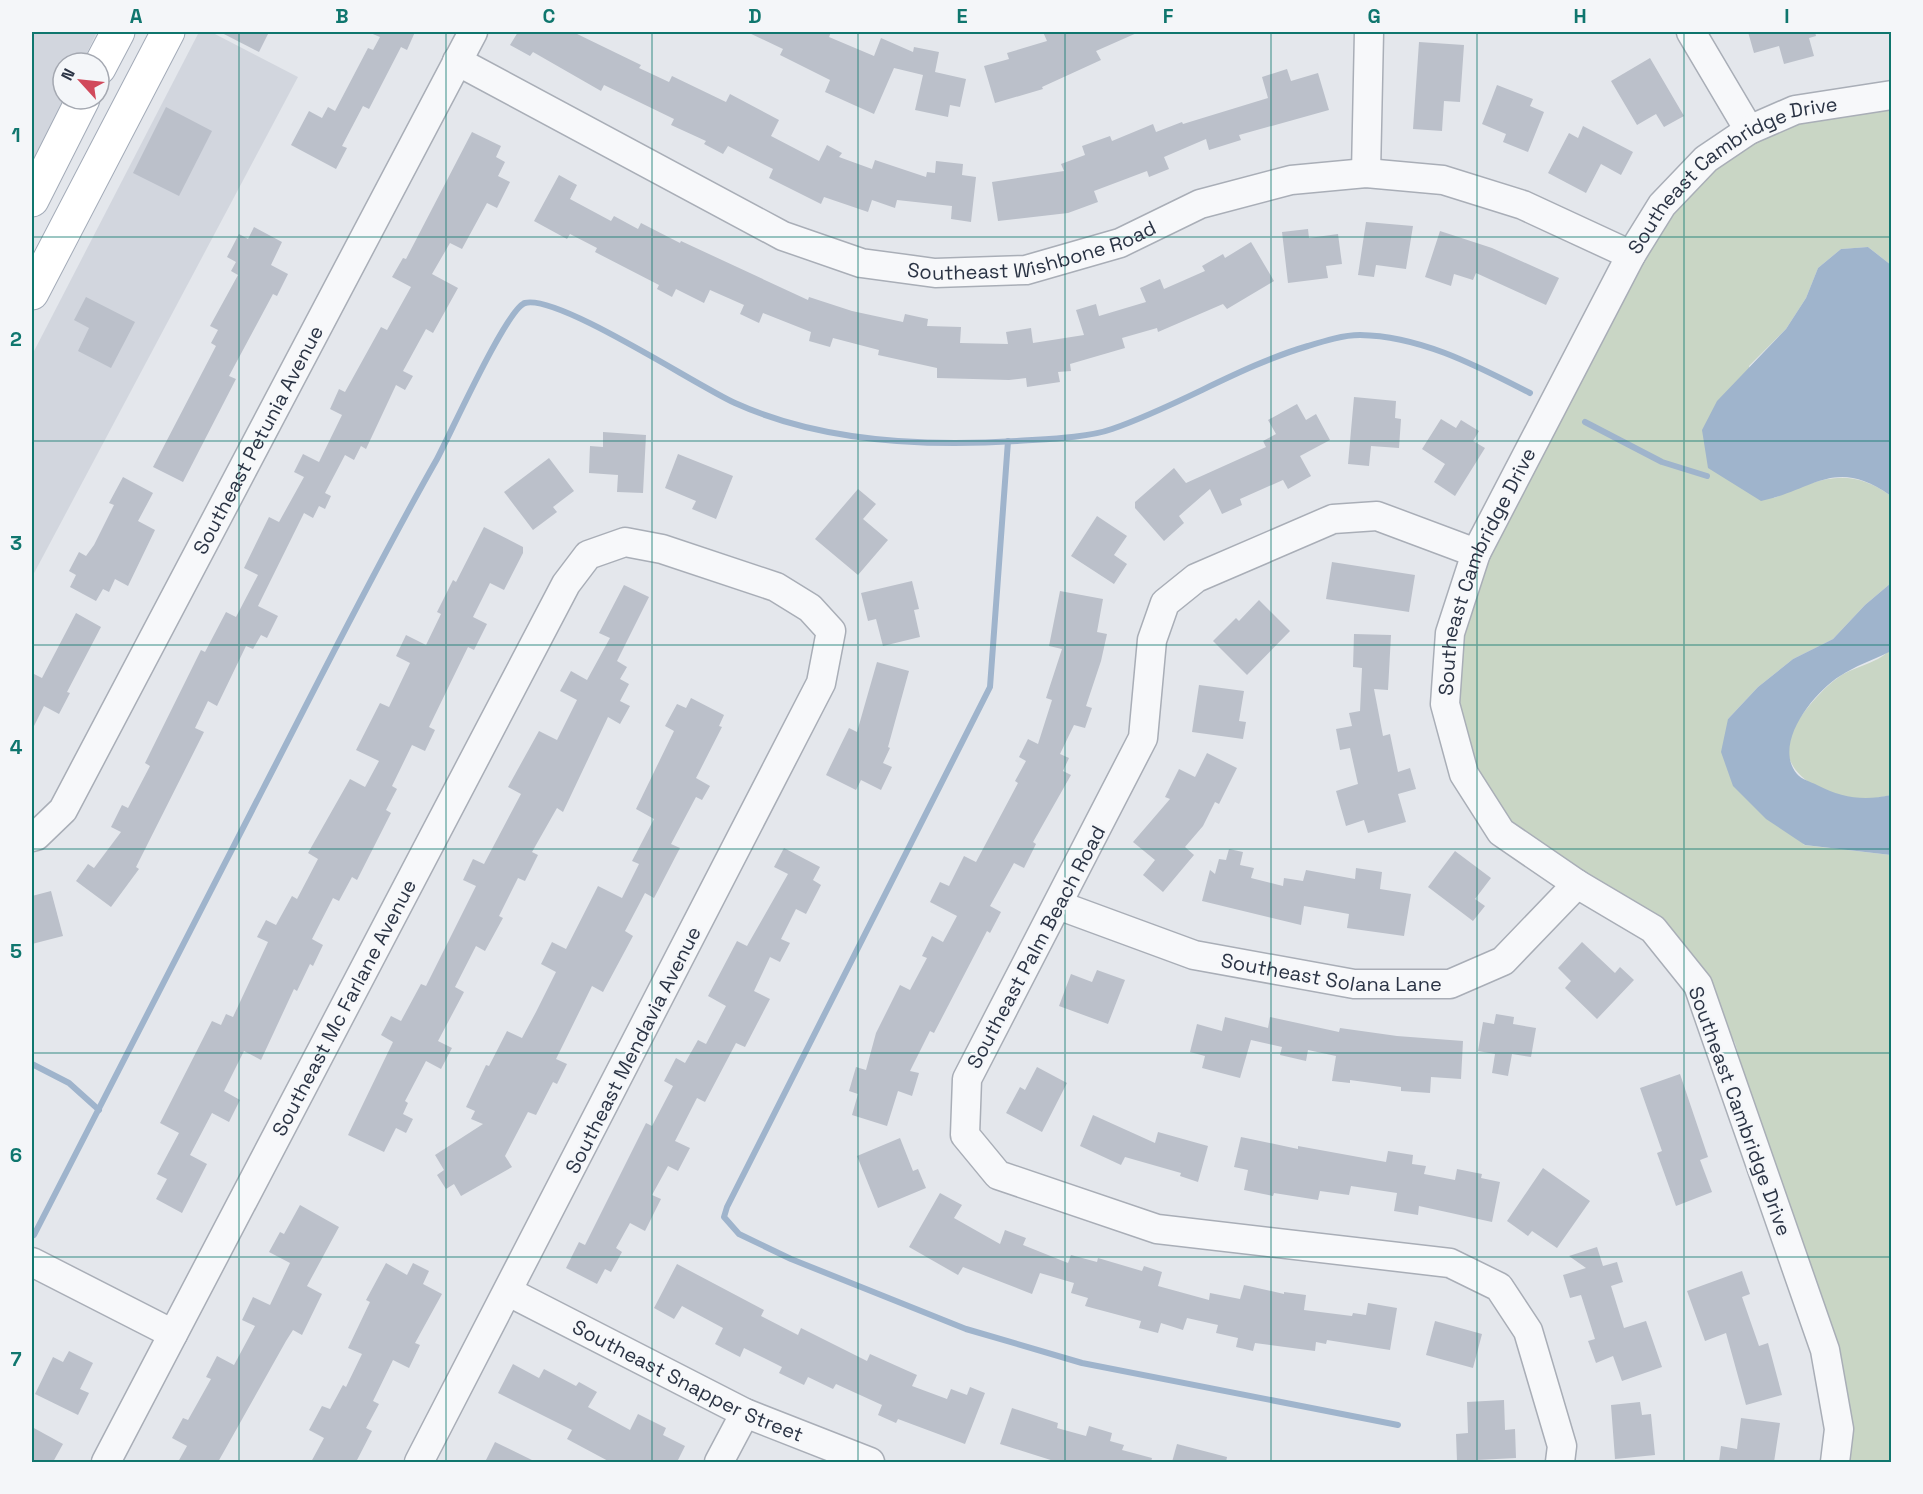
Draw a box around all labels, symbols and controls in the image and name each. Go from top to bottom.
text: A [130,3,143,29]
text: B [335,3,349,29]
text: C [543,3,556,29]
text: D [748,3,762,29]
text: E [956,3,968,29]
text: F [1163,3,1174,29]
text: G [1367,3,1381,29]
text: H [1573,3,1587,29]
text: I [1784,3,1790,29]
north arrow [51,51,111,111]
text: N [56,65,80,84]
street label: Southeast Cambridge Drive [1622,91,1839,259]
text: 1 [11,122,21,148]
street label: Southeast Wishbone Road [906,214,1160,286]
street label: Southeast Petunia Avenue [187,321,329,559]
text: 2 [10,326,22,352]
street label: Southeast Cambridge Drive [1433,443,1542,696]
text: 3 [10,530,22,556]
text: 4 [10,734,23,760]
street label: Southeast Palm Beach Road [961,821,1111,1073]
street label: Southeast Mc Farlane Avenue [266,875,422,1140]
street label: Southeast Mendavia Avenue [559,922,707,1178]
text: 5 [10,938,22,964]
street label: Southeast Solana Lane [1219,947,1442,997]
street label: Southeast Cambridge Drive [1683,983,1797,1239]
text: 6 [10,1142,22,1168]
street label: Southeast Snapper Street [568,1314,807,1448]
text: 7 [10,1346,22,1372]

